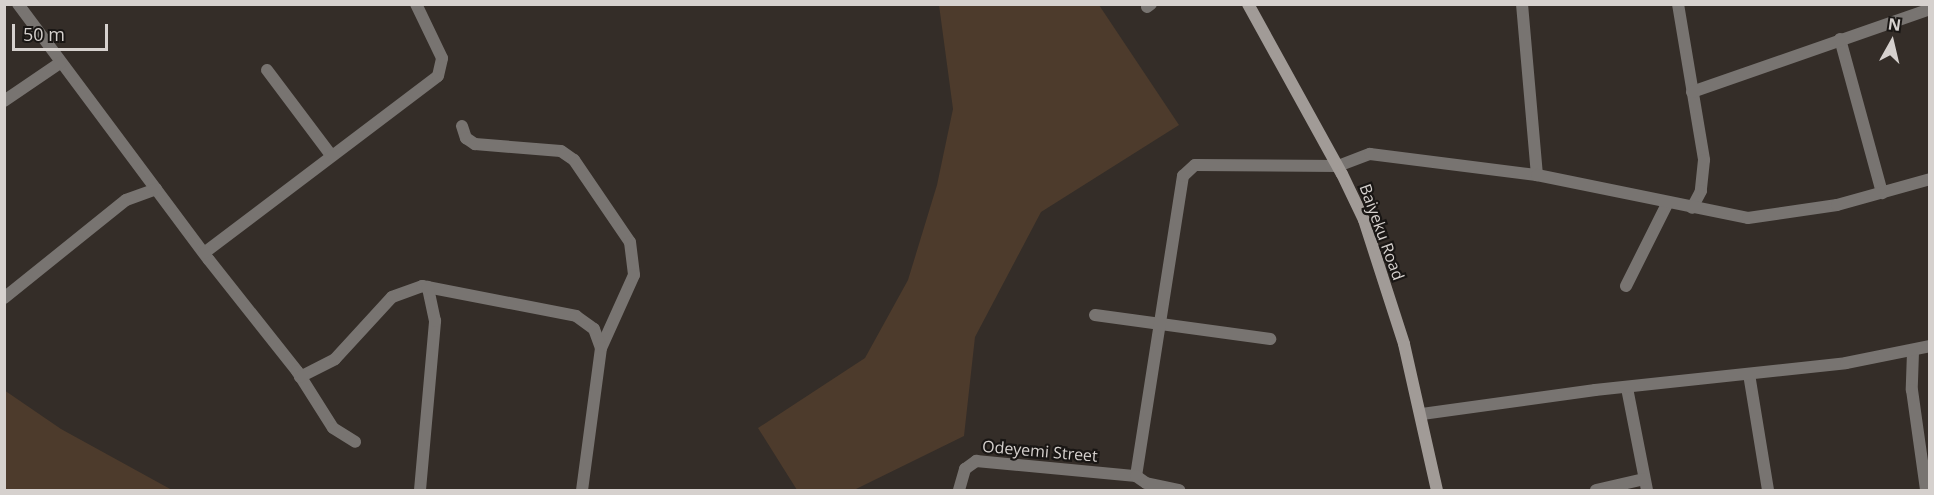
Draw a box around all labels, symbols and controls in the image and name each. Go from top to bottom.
scale bar [15,12,111,50]
north arrow [1862,12,1922,72]
text: N [1887,12,1902,36]
text: 50 m [23,22,65,46]
street label: Baiyeku Road [1356,181,1408,283]
street label: Odeyemi Street [981,436,1099,466]

